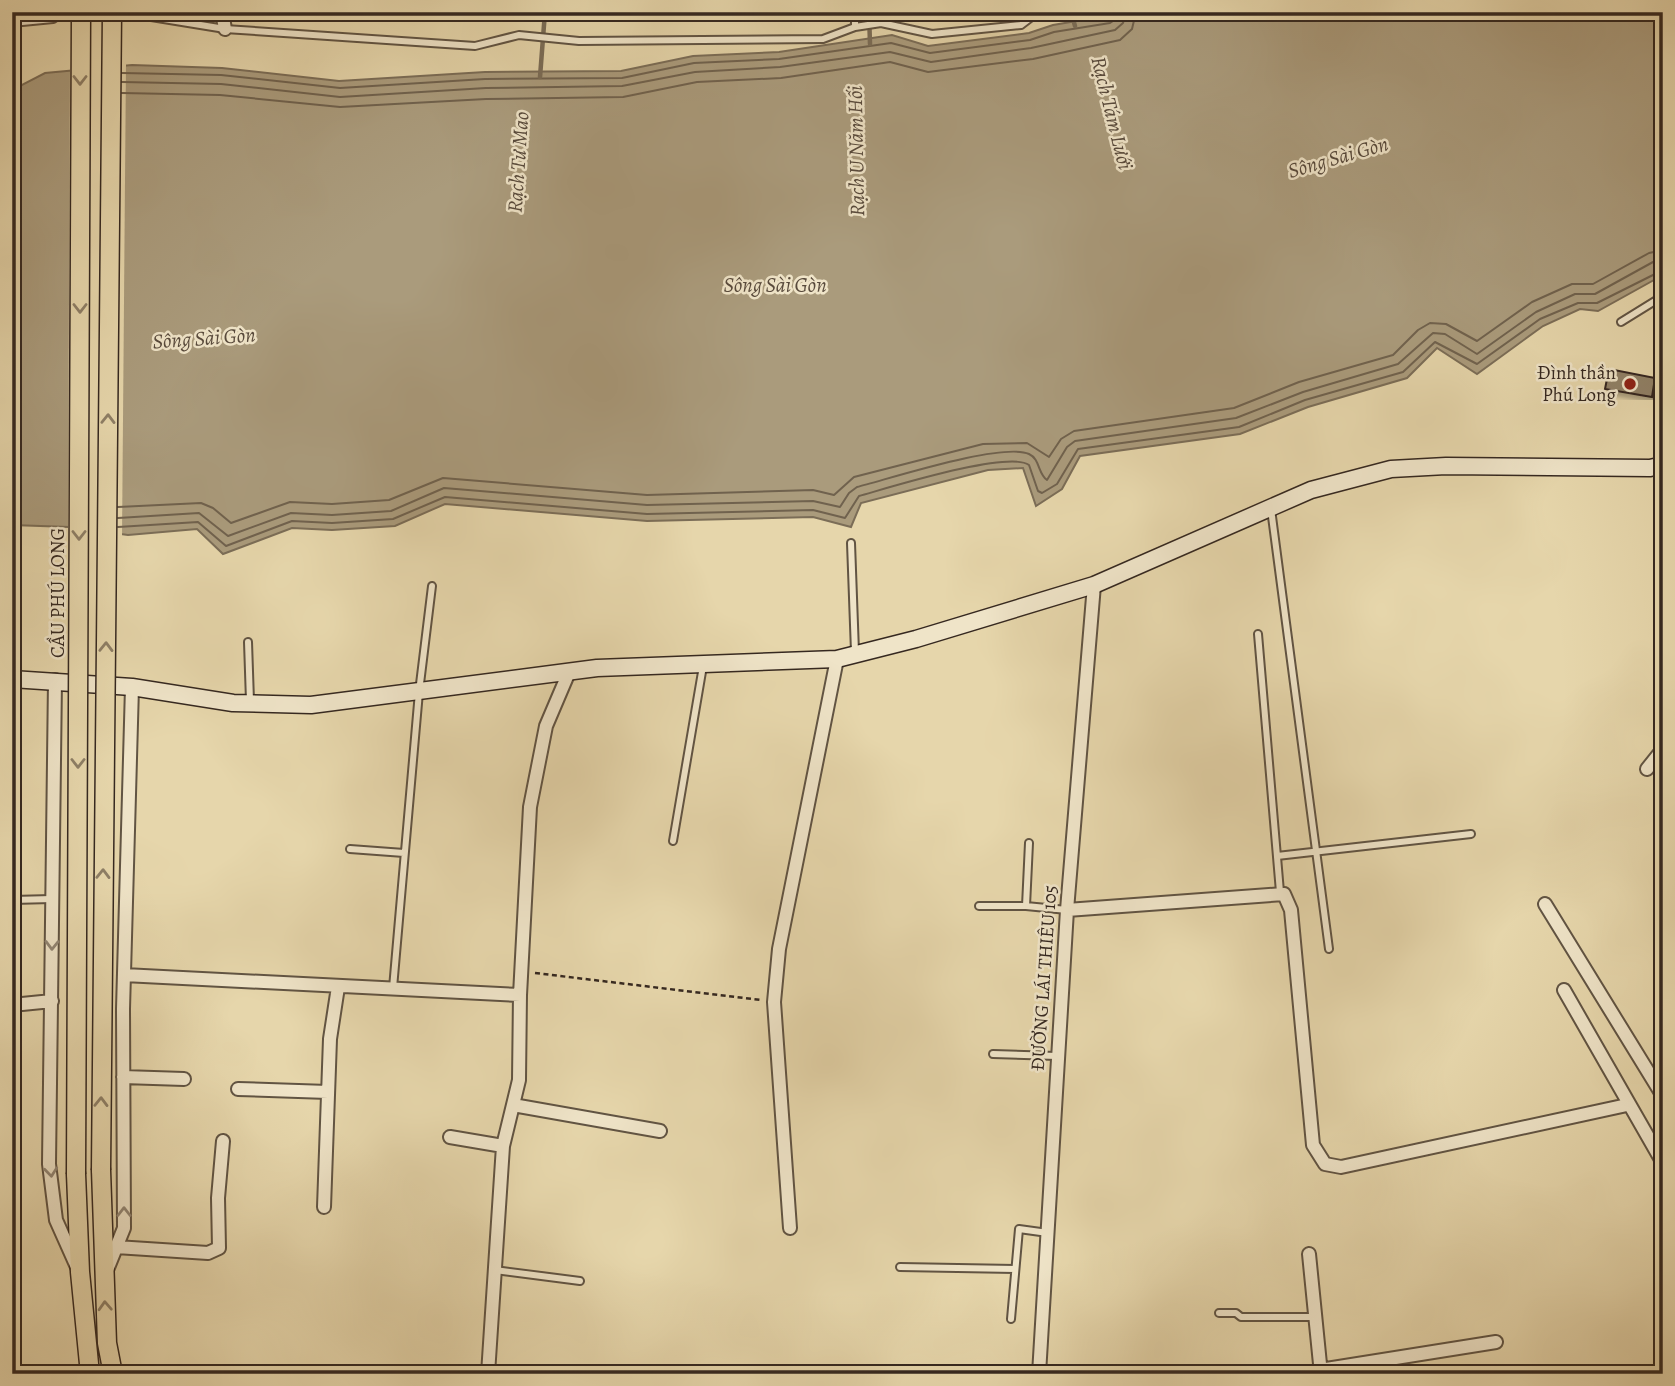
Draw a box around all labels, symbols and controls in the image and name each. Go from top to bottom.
water label: Rạch Tám Lưới [1084,53,1140,173]
one-way arrow [73,75,88,86]
water label: Rạch U Năm Hối [841,85,871,217]
water label: Rạch Tư Mao [500,110,536,214]
water label: Sông Sài Gòn [1285,129,1391,185]
water label: Sông Sài Gòn [723,271,827,299]
one-way arrow [72,303,88,314]
water label: Sông Sài Gòn [152,320,256,356]
place label: Đình thần Phú Long [1537,360,1616,408]
marker: Đình thần Phú Long [1622,376,1638,392]
one-way arrow [100,414,116,424]
street label: CẦU PHÚ LONG [45,528,71,658]
one-way arrow [71,531,87,541]
one-way arrow [98,641,114,652]
one-way arrow [70,758,86,769]
one-way arrow [96,869,111,880]
street label: ĐƯỜNG LÁI THIÊU 105 [1025,884,1063,1072]
one-way arrow [44,940,60,950]
one-way arrow [93,1096,109,1107]
one-way arrow [43,1166,58,1178]
one-way arrow [116,1207,132,1217]
one-way arrow [98,1300,113,1311]

